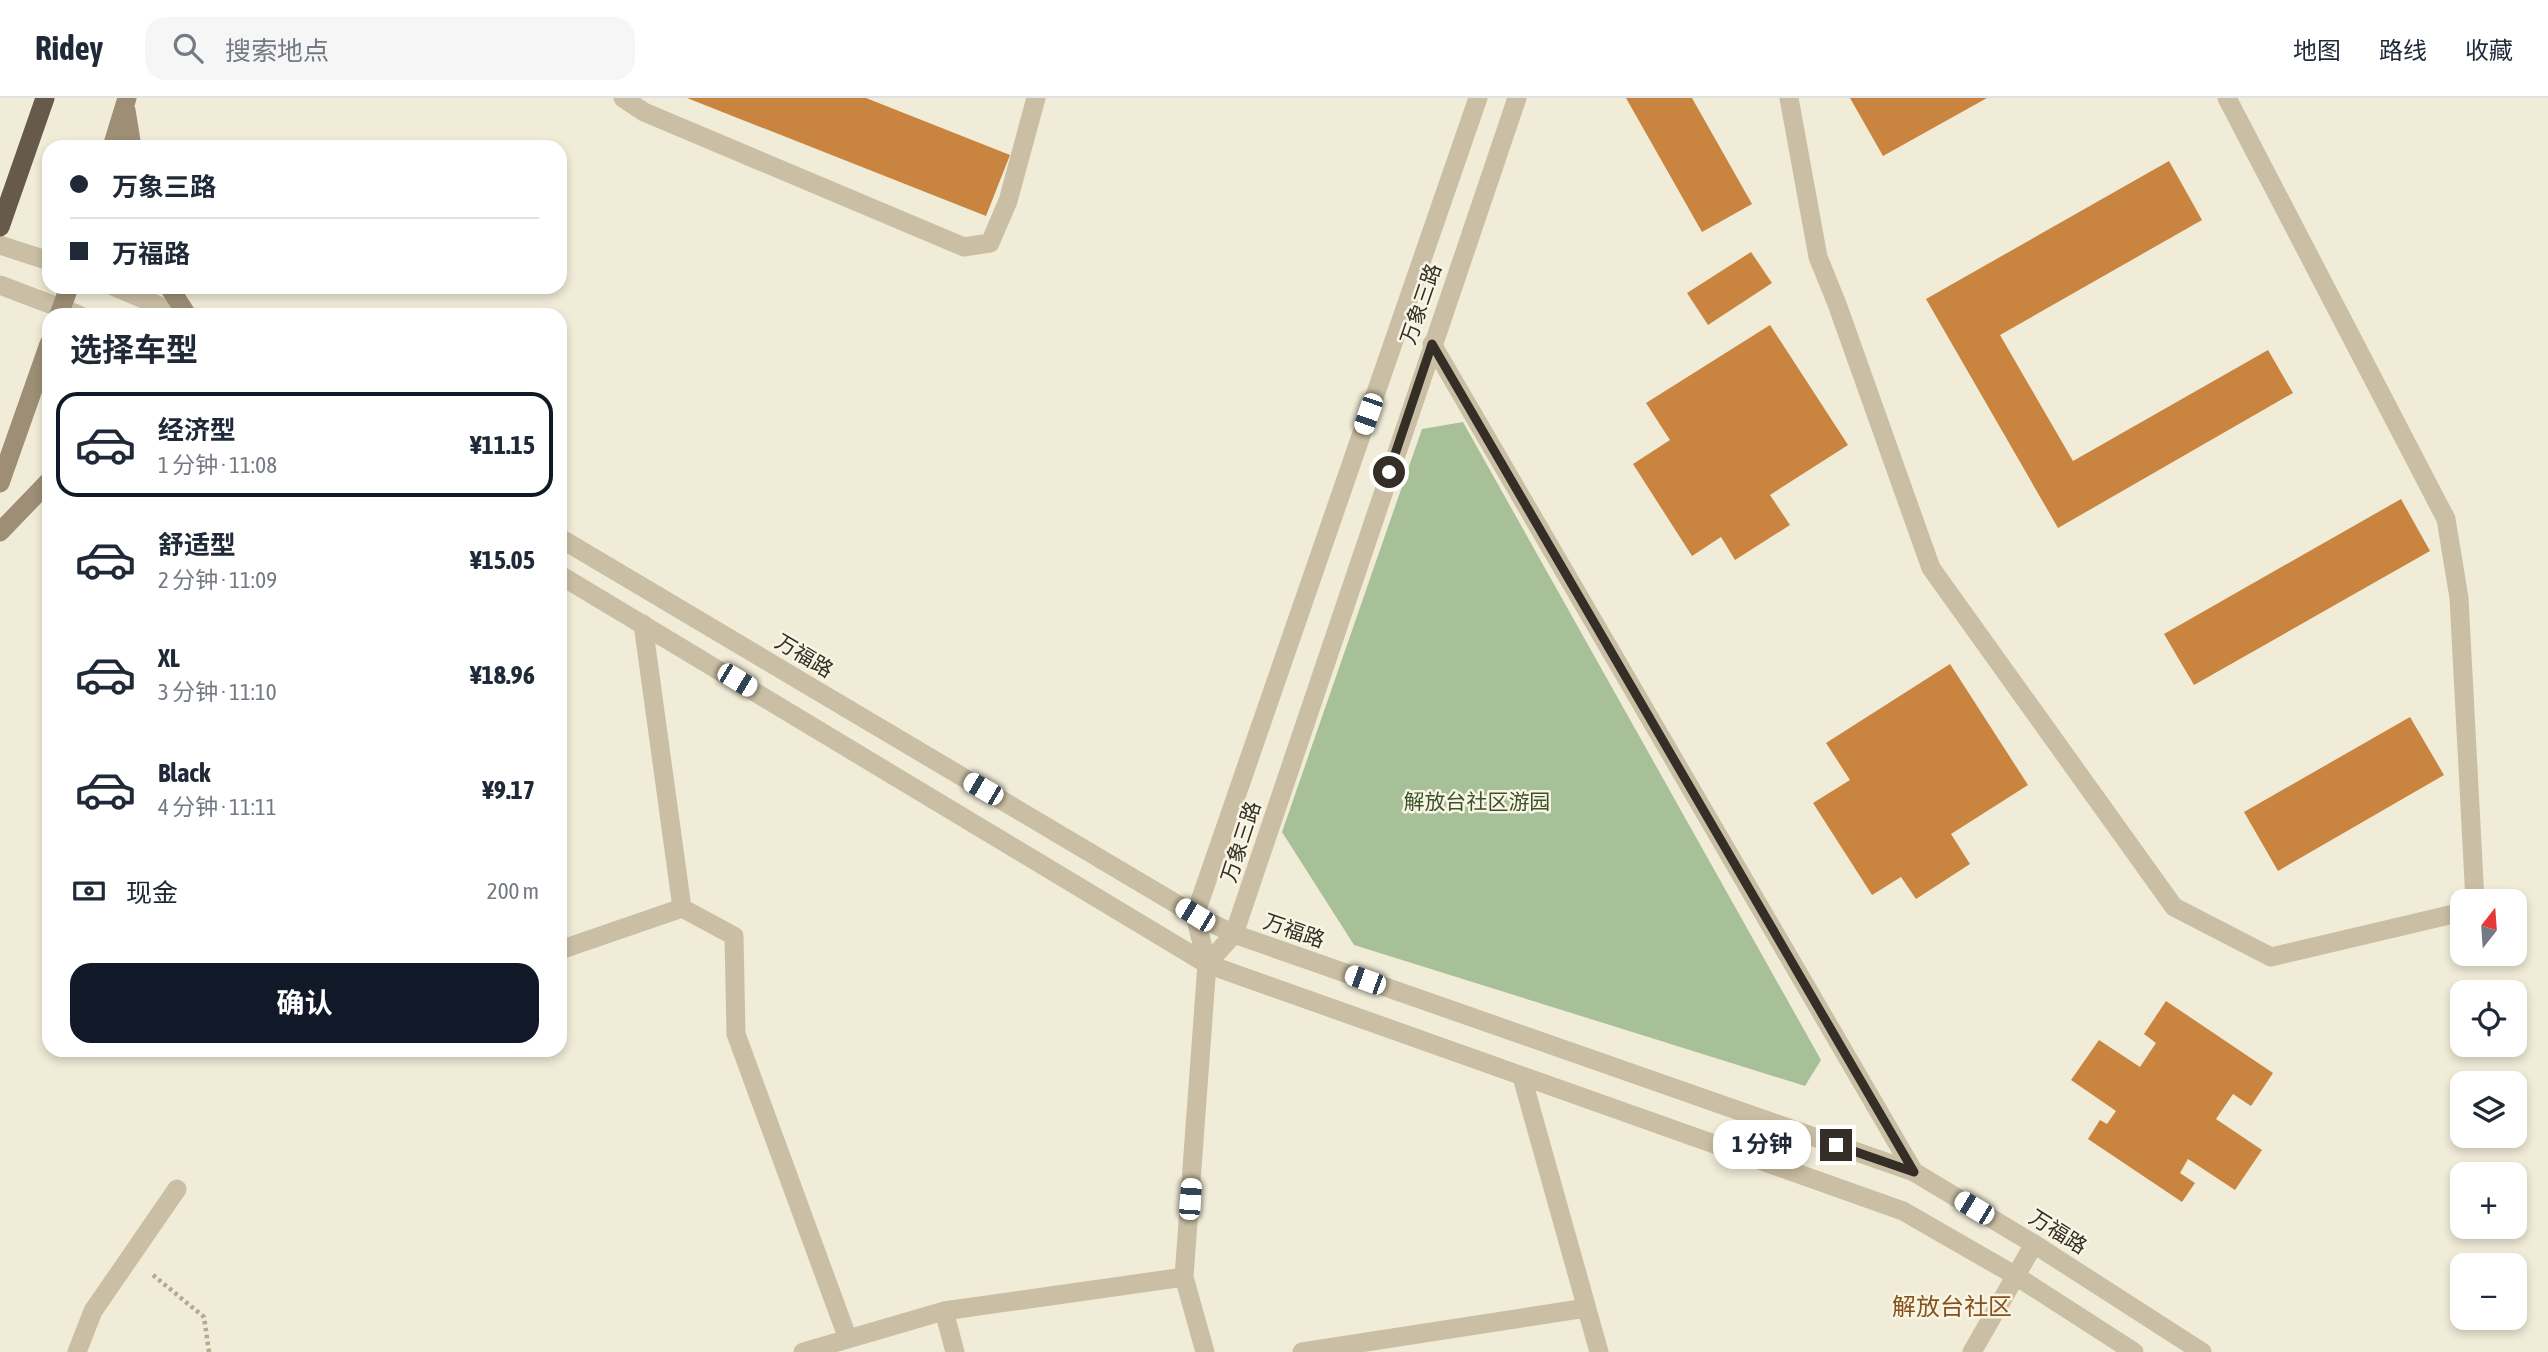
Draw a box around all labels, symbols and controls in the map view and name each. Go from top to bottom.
search box [145,17,635,80]
text: Ridey [35,29,103,67]
icon: search [169,29,207,67]
text: 搜索地点 [225,36,329,66]
text: 地图 [2293,37,2341,64]
text: 路线 [2379,37,2427,64]
text: 收藏 [2465,37,2513,64]
text: 万象三路 [112,172,216,202]
text: 万福路 [112,239,190,269]
street label: 万象三路 [1395,260,1445,347]
text: 选择车型 [70,331,198,368]
car [1352,391,1385,437]
icon: car [74,413,137,476]
text: 经济型 [158,415,236,445]
text: ¥11.15 [470,430,535,460]
text: 1 分钟 · 11:08 [158,452,277,478]
route start [1373,456,1405,488]
icon: car [74,528,137,591]
text: 舒适型 [158,530,236,560]
text: ¥15.05 [470,545,535,575]
text: 2 分钟 · 11:09 [158,567,277,593]
street label: 万福路 [771,629,838,682]
icon: car [74,643,137,706]
text: XL [158,643,180,673]
text: ¥18.96 [470,660,535,690]
car [714,660,761,700]
text: 3 分钟 · 11:10 [158,679,277,705]
icon: car [74,758,137,821]
text: Black [158,758,210,788]
car [960,769,1007,809]
text: ¥9.17 [482,775,535,805]
park label: 解放台社区游园 [1404,789,1551,813]
text: 4 分钟 · 11:11 [158,794,277,820]
street label: 万象三路 [1216,798,1264,885]
icon: cash [70,872,108,910]
text: 现金 [126,878,178,908]
text: 200 m [487,878,539,904]
north arrow [2450,889,2527,966]
map controls [2450,889,2527,1330]
car [1172,895,1219,935]
street label: 万福路 [1261,908,1328,952]
button: 确认 [70,963,539,1043]
car [1342,963,1389,997]
button: locate [2450,980,2527,1057]
button: layers [2450,1071,2527,1148]
callout: 1 分钟 [1714,1121,1812,1170]
route end [1820,1129,1852,1161]
text: 1 分钟 [1732,1131,1792,1157]
button: + [2450,1162,2527,1239]
car [1179,1177,1202,1221]
car [1951,1188,1998,1228]
street label: 万福路 [2025,1204,2092,1258]
button: − [2450,1253,2527,1330]
district label: 解放台社区 [1892,1293,2012,1320]

